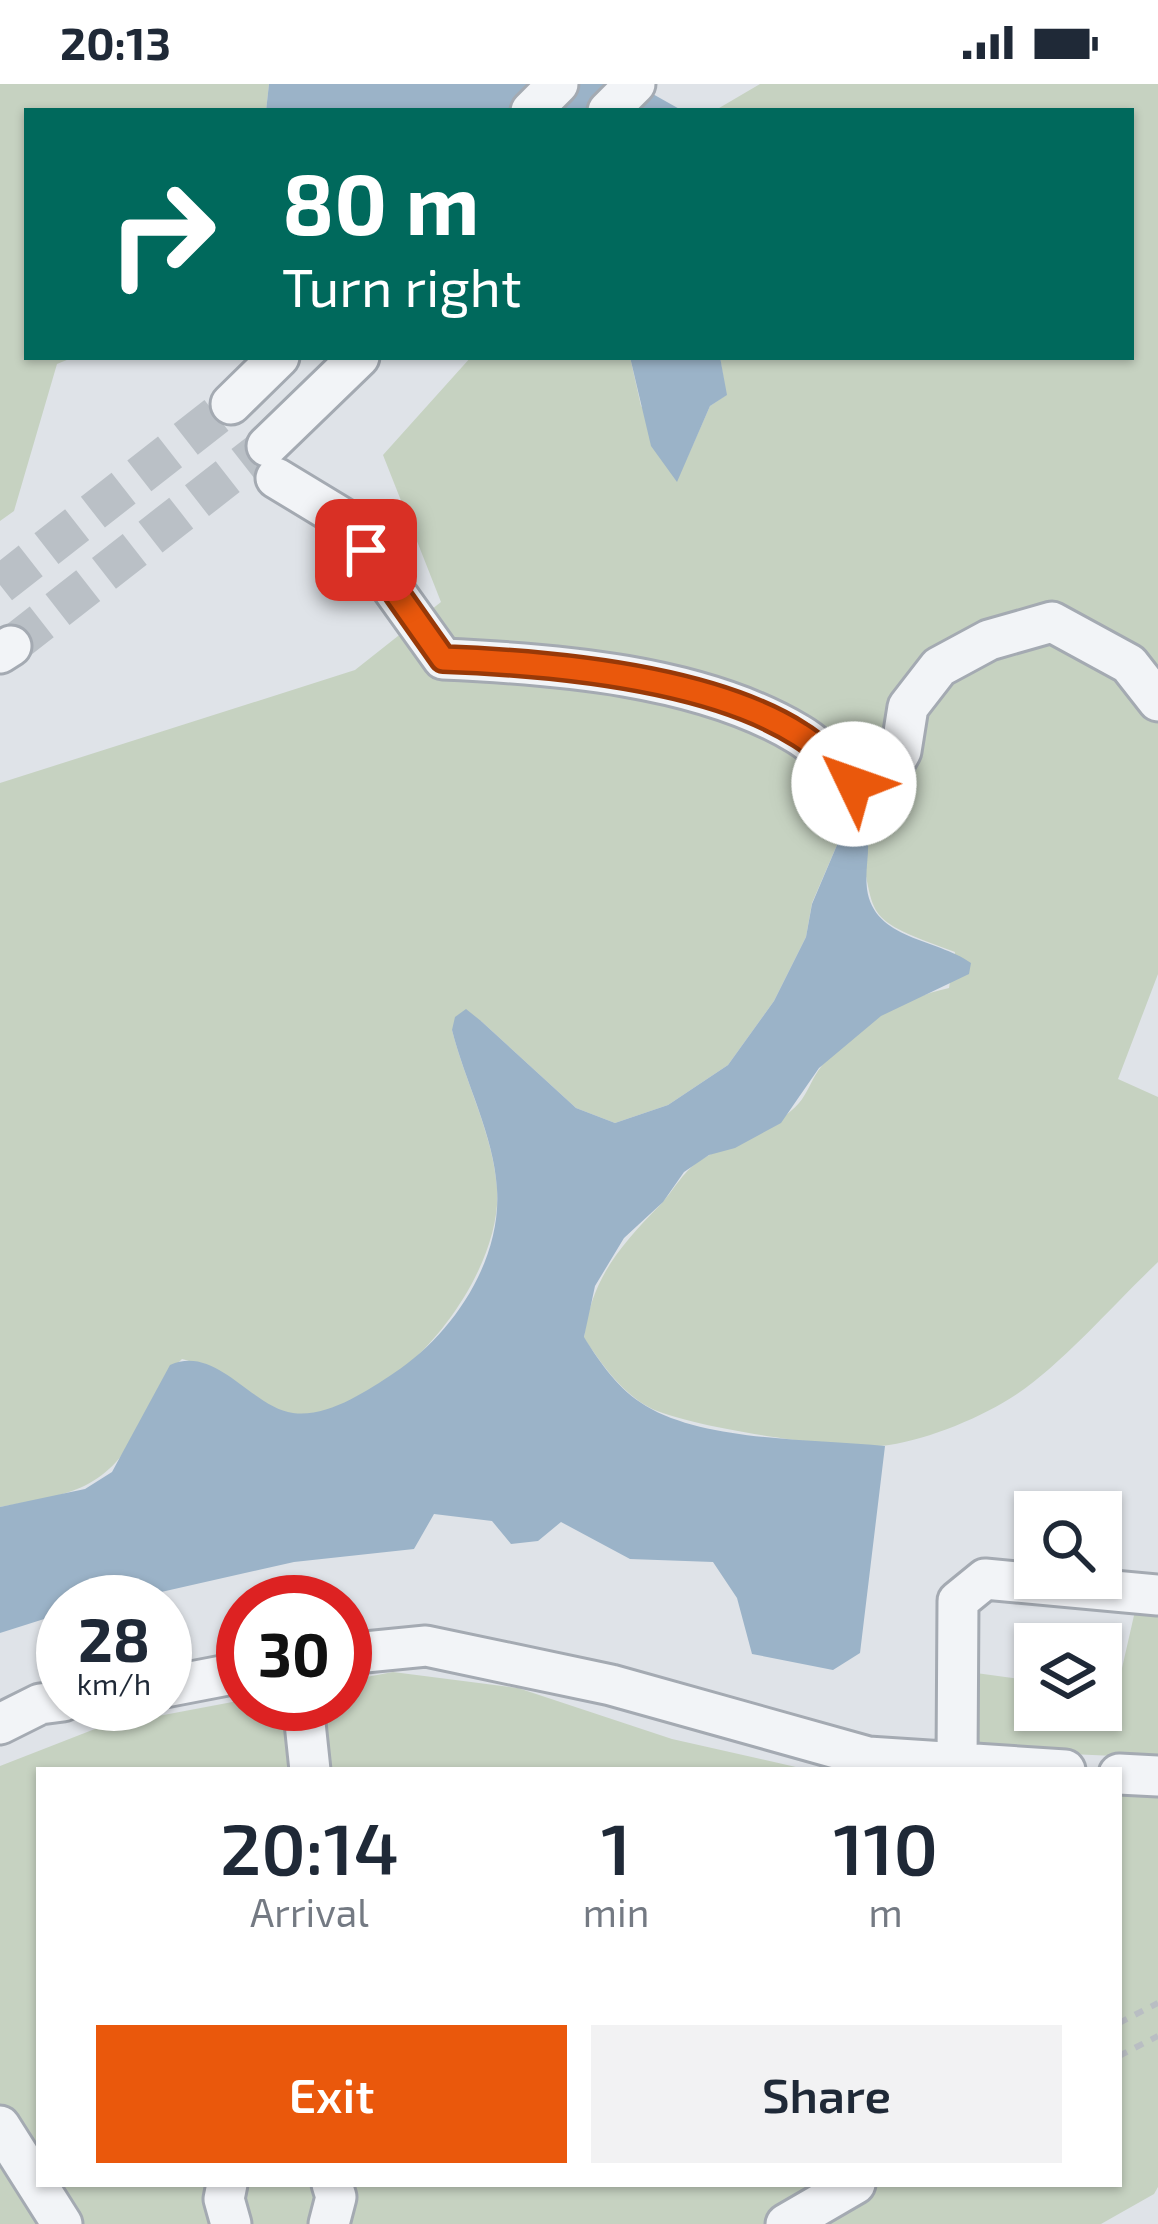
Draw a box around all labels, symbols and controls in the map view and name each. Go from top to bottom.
text: 20:13 [60,15,171,69]
text: 80 m [282,151,479,252]
icon: right [84,156,240,312]
text: Turn right [282,253,522,318]
pin [315,499,417,601]
icon: arrive [333,517,399,583]
position arrow [791,721,917,847]
map controls [1014,1491,1122,1731]
button: search [1014,1491,1122,1599]
speed limit sign: 30 [216,1575,372,1731]
text: 28 [78,1602,150,1674]
button: layers [1014,1623,1122,1731]
text: km/h [77,1665,151,1701]
text: 20:14 [220,1803,399,1889]
text: 1 [601,1803,631,1889]
text: 110 [833,1803,938,1889]
text: Arrival [250,1888,369,1935]
text: min [583,1888,649,1935]
text: m [869,1888,903,1935]
button: Exit [96,2025,567,2163]
button: Share [591,2025,1062,2163]

